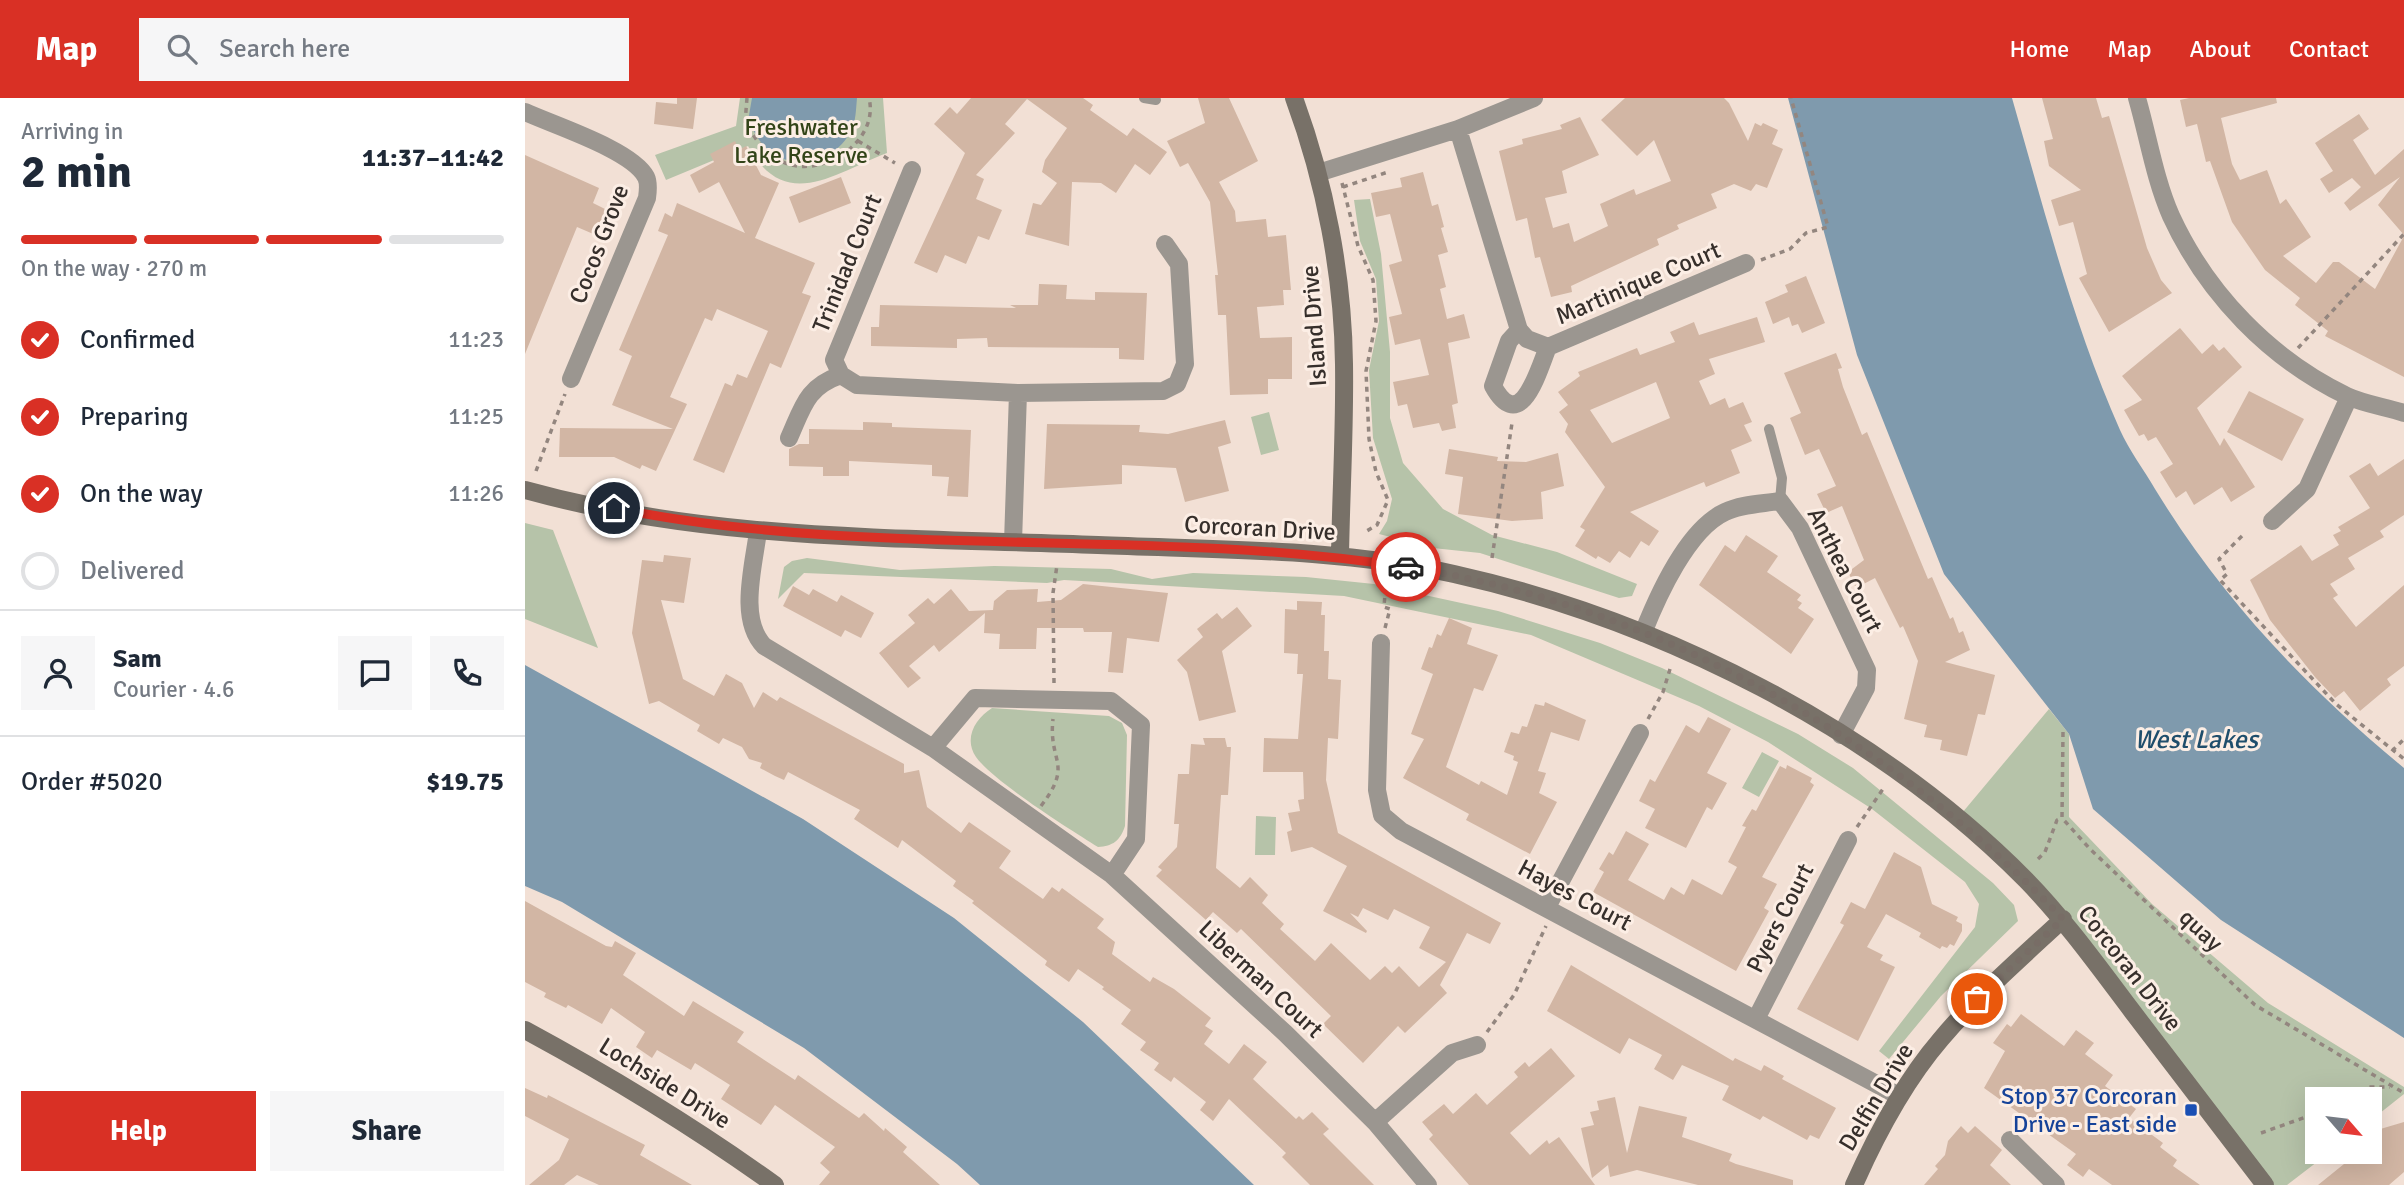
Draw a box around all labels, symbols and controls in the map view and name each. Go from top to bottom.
search box [139,18,629,81]
text: Map [35,29,97,70]
icon: search [163,30,201,68]
text: Search here [219,33,350,65]
text: Home [2009,34,2069,64]
text: Map [2107,34,2152,64]
text: About [2190,34,2251,64]
text: Contact [2289,34,2369,64]
park label: Freshwater Lake Reserve [734,112,868,170]
text: Arriving in [21,117,123,146]
text: 11:37–11:42 [362,142,504,174]
text: 2 min [21,144,132,200]
street label: Cocos Grove [563,180,635,308]
street label: Trinidad Court [806,189,888,337]
street label: Martinique Court [1551,235,1725,331]
text: On the way · 270 m [21,254,207,283]
street label: Island Drive [1295,264,1333,388]
icon: check [21,321,59,359]
text: Confirmed [80,324,195,356]
text: 11:23 [448,325,504,354]
icon: check [21,398,59,436]
text: Preparing [80,401,188,433]
text: 11:25 [448,402,504,431]
icon: check [21,475,59,513]
text: On the way [80,478,203,510]
pin [584,478,644,538]
text: 11:26 [448,479,504,508]
icon: home [595,489,633,527]
street label: Anthea Court [1801,502,1889,638]
street label: Corcoran Drive [1183,509,1337,547]
courier [1371,532,1441,602]
icon: car [1387,548,1425,586]
text: Delivered [80,555,185,587]
button: person [21,636,95,710]
button: chat [338,636,412,710]
button: phone [430,636,504,710]
text: Sam [113,643,162,675]
text: Courier · 4.6 [113,675,234,704]
water label: West Lakes [2134,724,2260,756]
text: Order #5020 [21,766,162,798]
text: $19.75 [426,766,504,798]
street label: Hayes Court [1513,853,1637,937]
street label: Pyers Court [1740,858,1820,978]
street label: Corcoran Drive [2071,899,2189,1037]
street label: quay [2173,902,2229,958]
street label: Liberman Court [1192,914,1330,1044]
pin [1947,969,2007,1029]
icon: bag [1958,980,1996,1018]
street label: Lochside Drive [594,1031,736,1135]
street label: Delfin Drive [1832,1038,1920,1156]
place label: Stop 37 Corcoran Drive - East side [2001,1081,2177,1139]
north arrow [2305,1087,2382,1164]
map controls [2305,1087,2382,1164]
button: Help [21,1091,256,1171]
button: Share [270,1091,504,1171]
marker: Stop 37 Corcoran Drive - East side [2183,1102,2199,1118]

